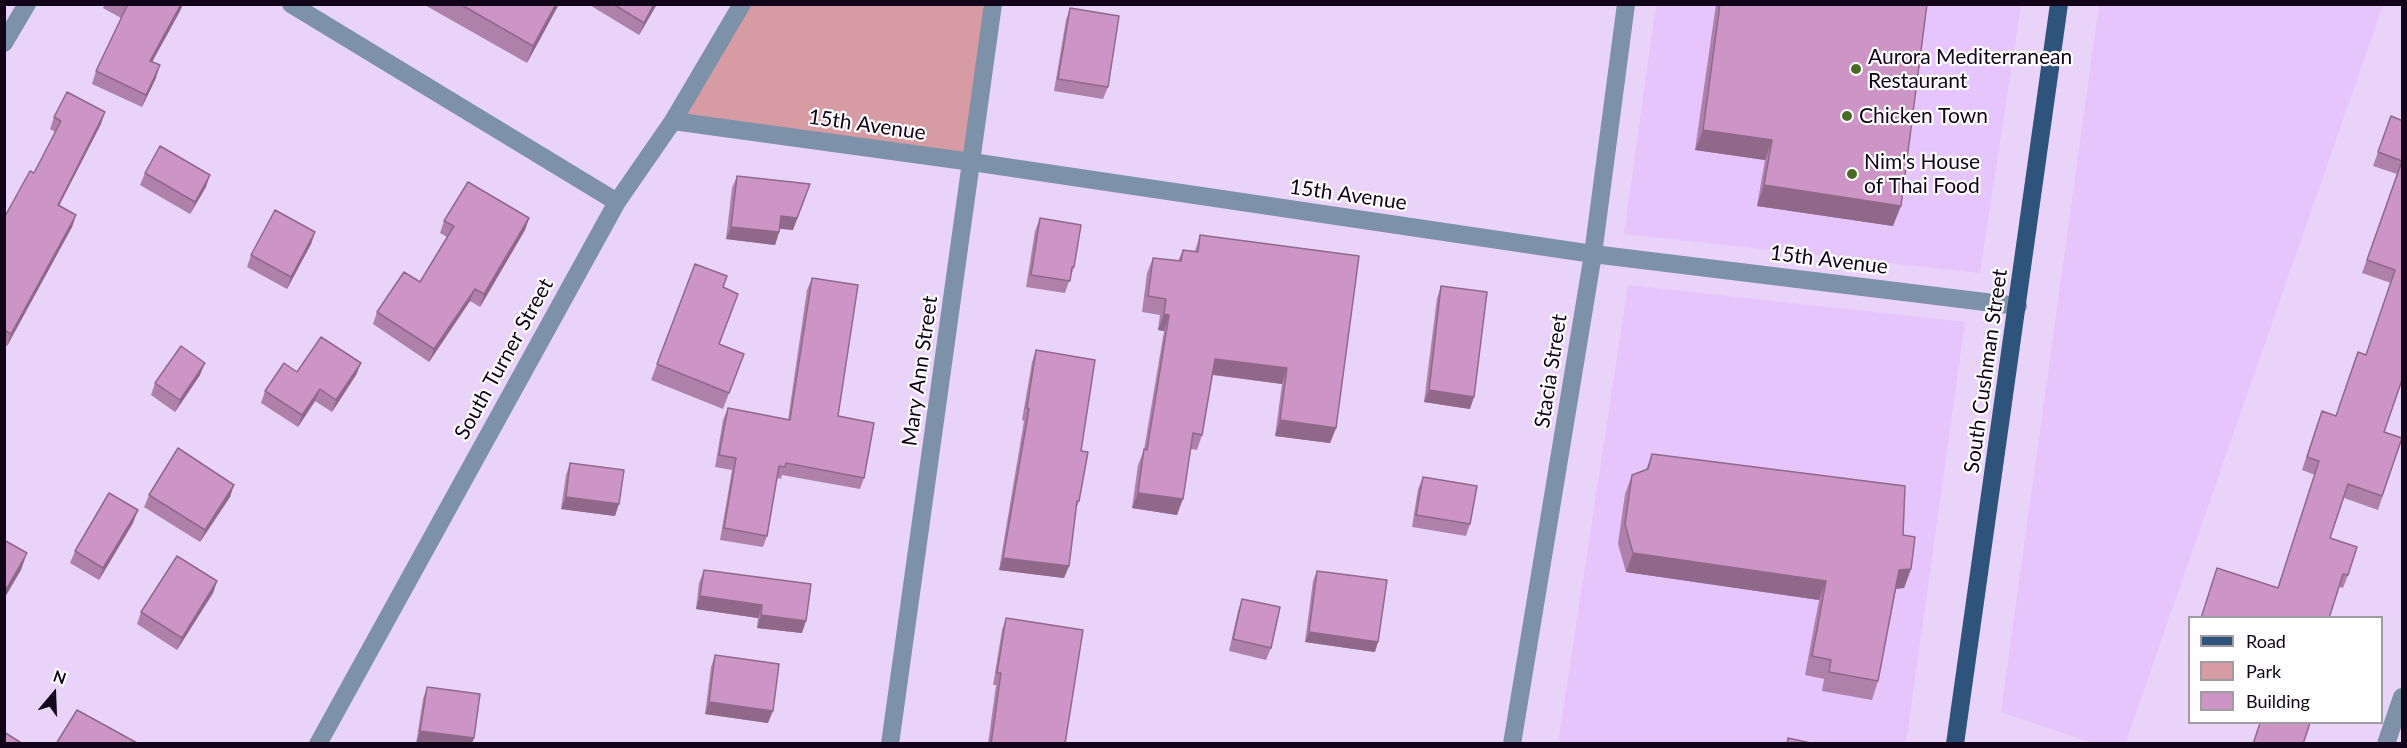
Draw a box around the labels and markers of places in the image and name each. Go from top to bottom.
place label: Aurora Mediterranean Restaurant [1868,44,2072,94]
marker: Aurora Mediterranean Restaurant [1849,62,1863,76]
place label: Chicken Town [1859,103,1988,129]
marker: Chicken Town [1840,109,1854,123]
place label: Nim's House of Thai Food [1864,149,1980,199]
marker: Nim's House of Thai Food [1845,167,1859,181]

